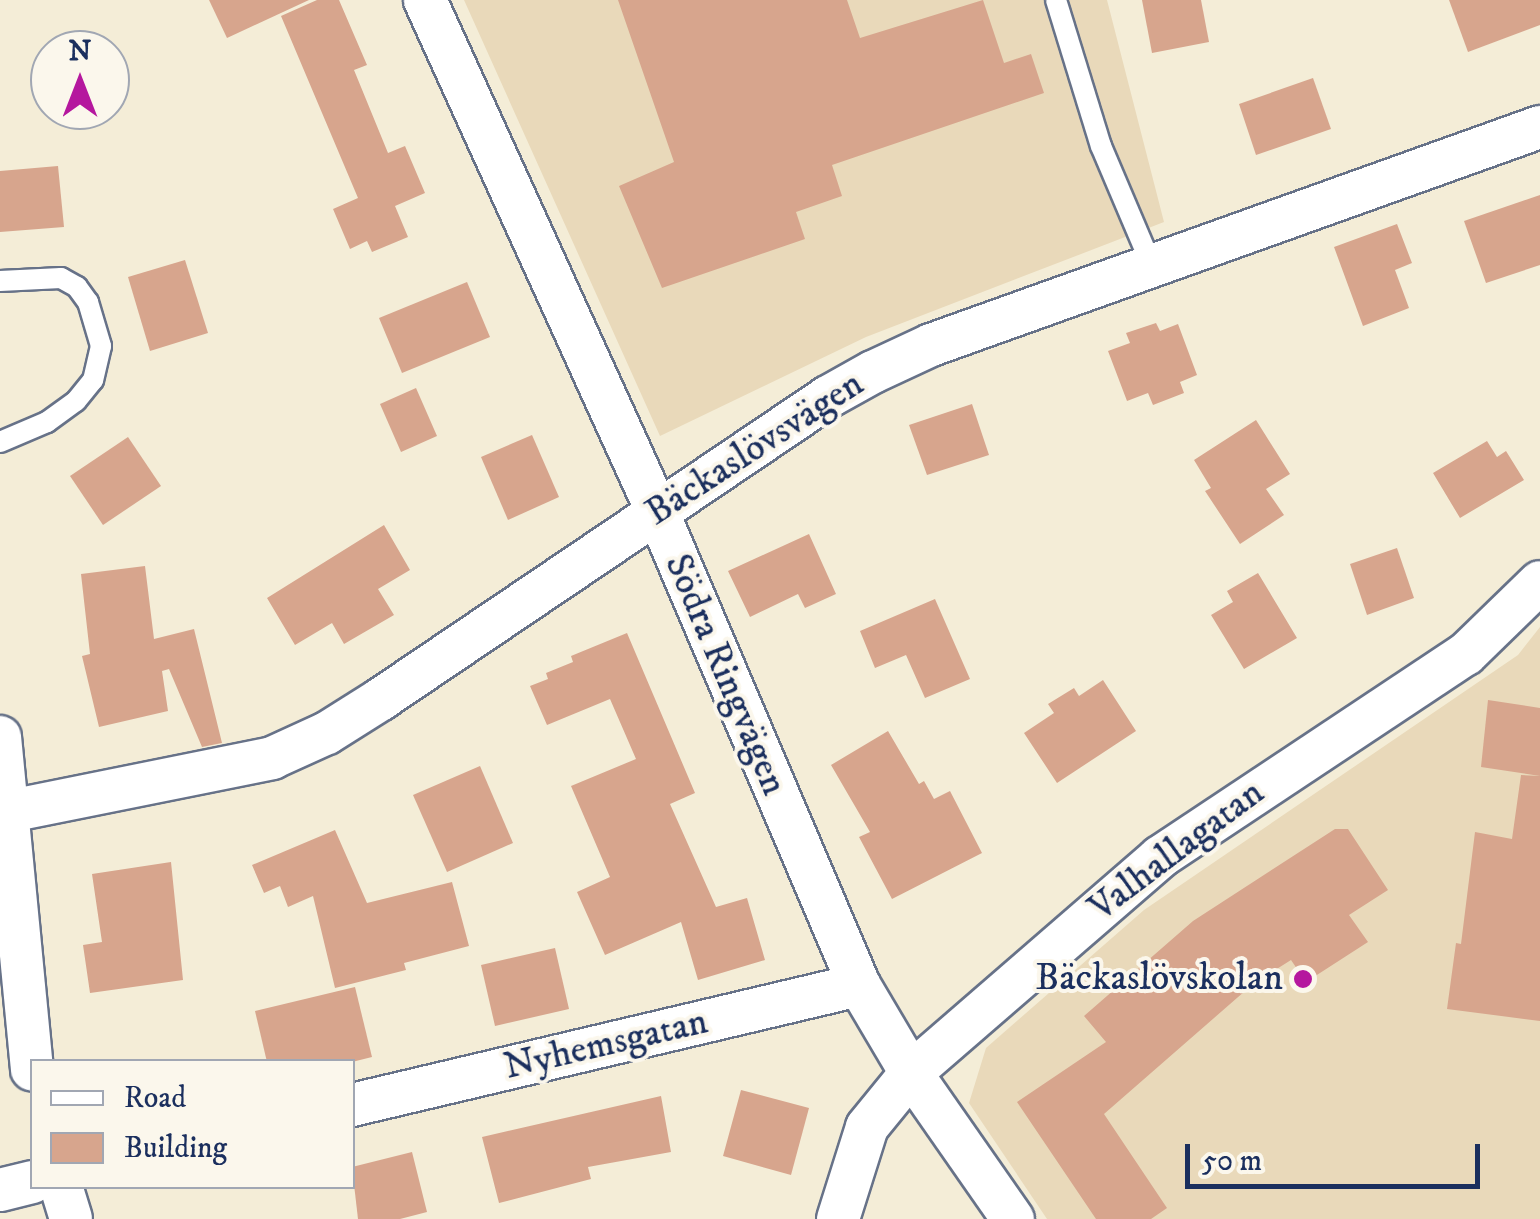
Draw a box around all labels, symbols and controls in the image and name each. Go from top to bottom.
north arrow [30,30,130,130]
text: N [69,34,91,69]
street label: Bäckaslövsvägen [638,362,872,536]
street label: Södra Ringvägen [654,548,796,802]
street label: Valhallagatan [1081,770,1273,932]
place label: Bäckaslövskolan [1035,956,1283,1002]
marker: Bäckaslövskolan [1292,968,1314,990]
street label: Nyhemsgatan [500,999,712,1091]
legend [30,1059,355,1189]
text: Road [124,1080,186,1117]
scale bar [1190,1124,1485,1186]
text: Building [124,1130,227,1167]
text: 50 m [1202,1143,1262,1180]

